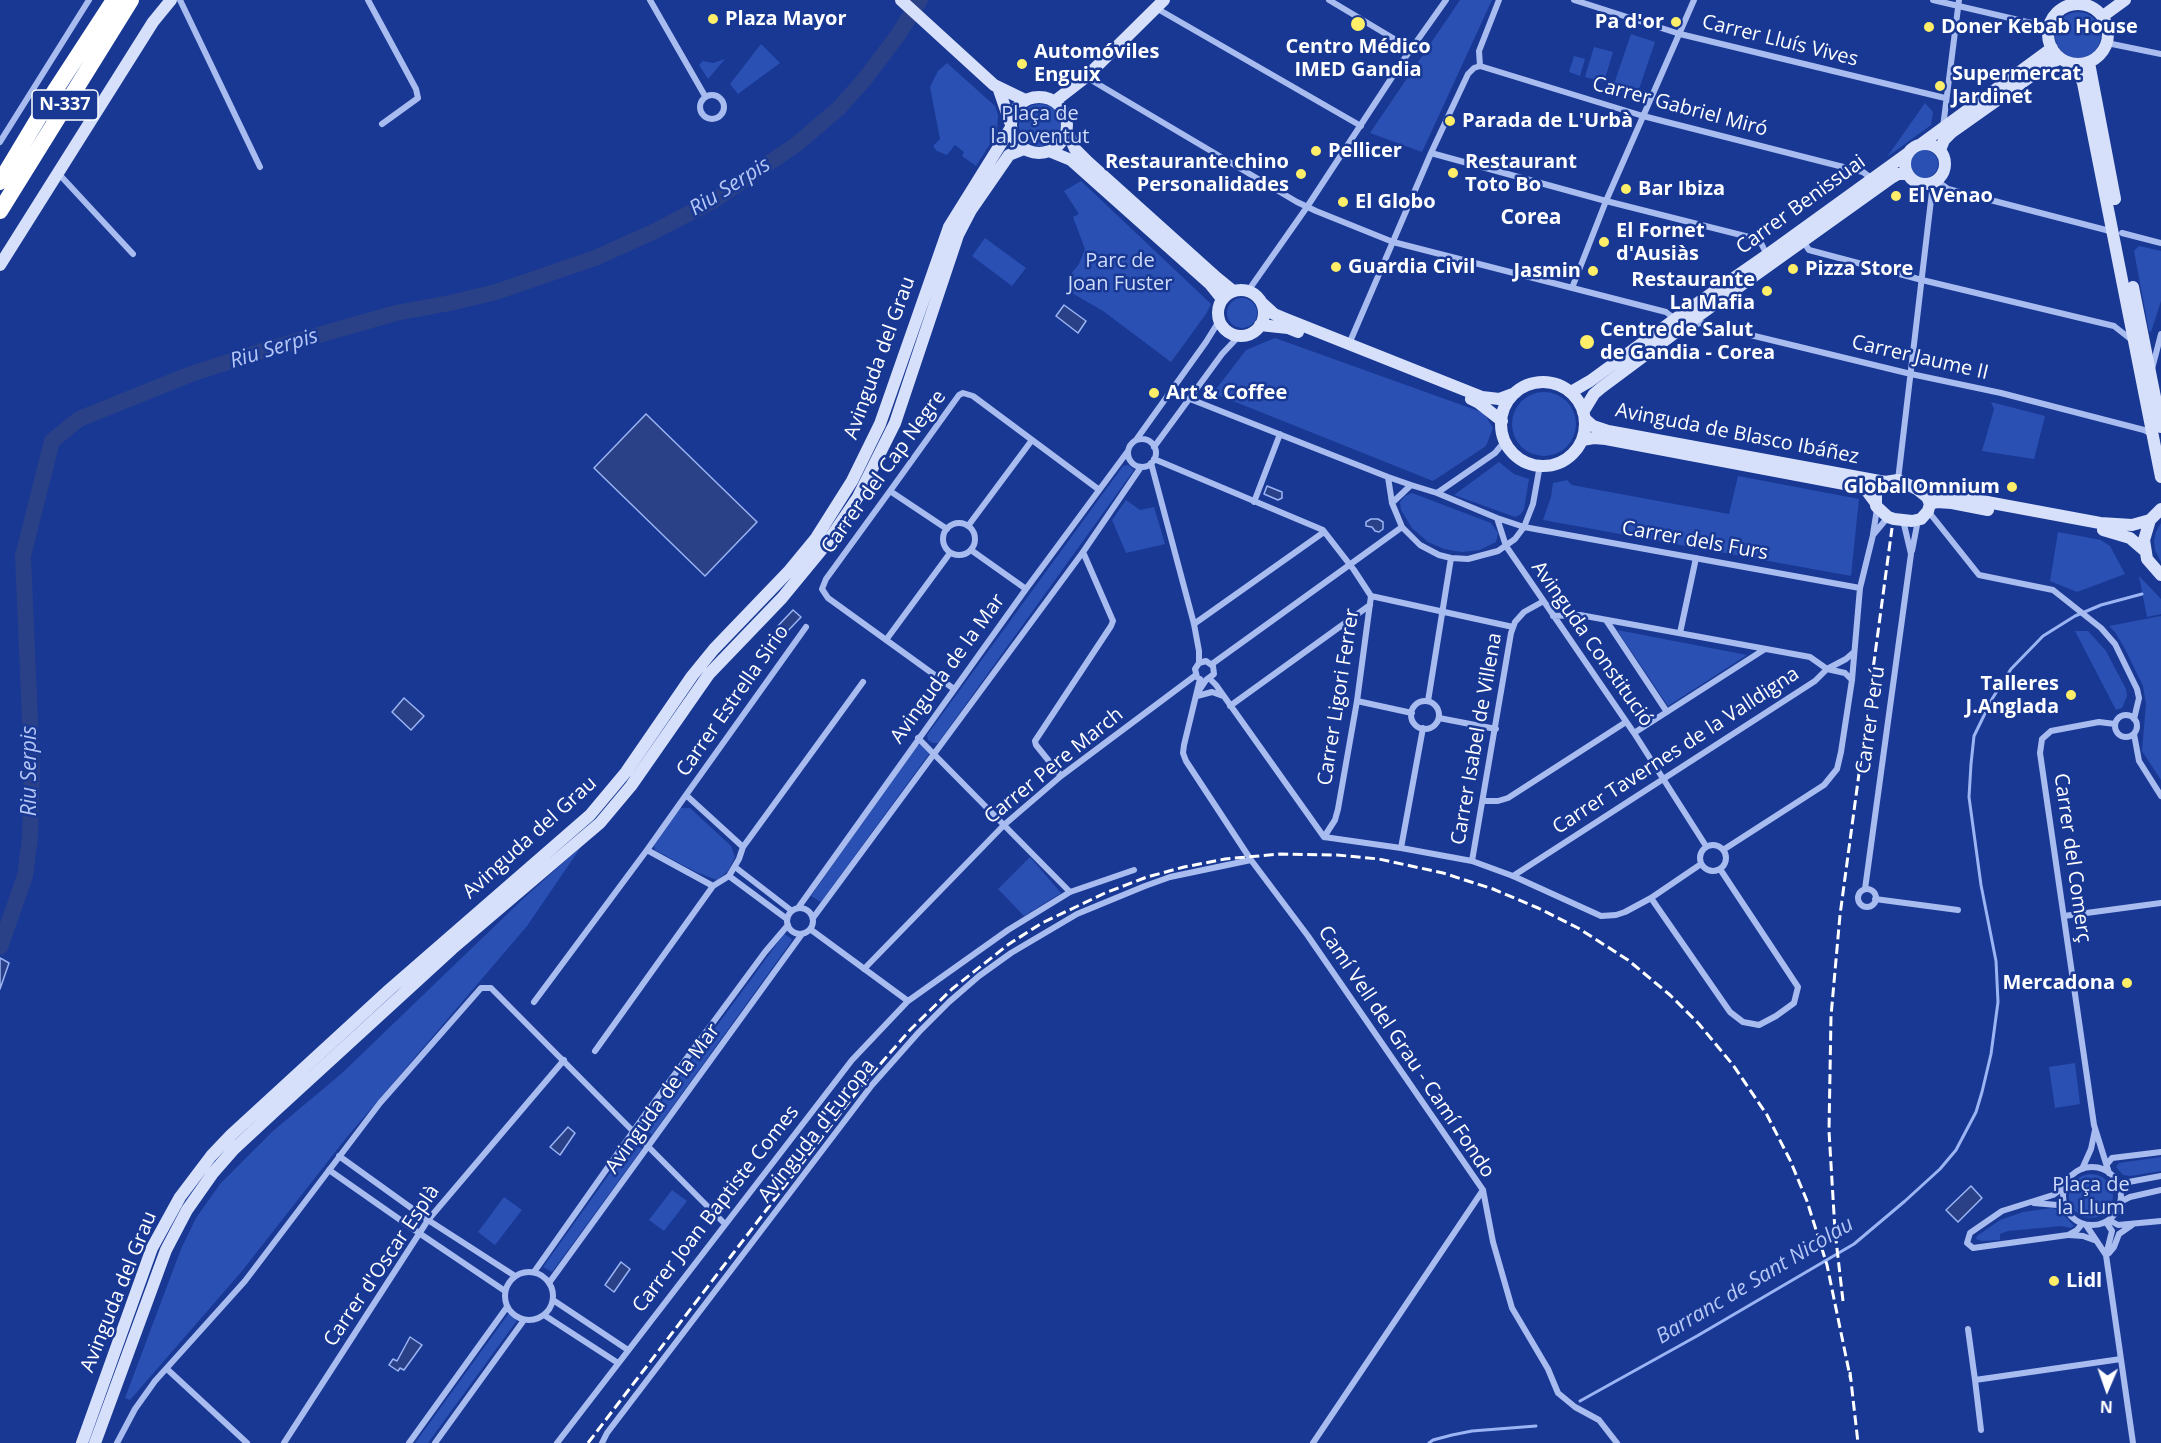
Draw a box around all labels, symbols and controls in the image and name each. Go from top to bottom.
place label: Plaza Mayor [725,7,847,31]
place label: Pa d'or [1595,10,1664,34]
street label: Carrer Lluís Vives [1700,10,1860,72]
marker: Plaza Mayor [706,12,720,26]
marker: Centro Médico IMED Gandia [1349,15,1367,33]
marker: Pa d'or [1669,15,1683,29]
place label: Doner Kebab House [1941,15,2138,39]
marker: Doner Kebab House [1922,20,1936,34]
place label: Centro Médico IMED Gandia [1285,35,1431,82]
place label: Automóviles Enguix [1034,40,1159,87]
marker: Automóviles Enguix [1015,57,1029,71]
place label: Supermercat Jardinet [1952,62,2081,109]
street label: Carrer Gabriel Miró [1590,72,1770,142]
marker: Supermercat Jardinet [1933,79,1947,93]
road number: N-337 [32,90,98,120]
park label: Plaça de la Joventut [991,102,1089,149]
place label: Parada de L'Urbà [1462,109,1633,133]
marker: Parada de L'Urbà [1443,114,1457,128]
place label: Pellicer [1328,139,1402,163]
marker: Pellicer [1309,144,1323,158]
place label: Restaurante chino Personalidades [1105,150,1289,197]
place label: Restaurant Toto Bo [1465,150,1577,197]
street label: Carrer Benissuai [1732,150,1870,260]
water label: Riu Serpis [685,152,775,222]
marker: Restaurant Toto Bo [1446,166,1460,180]
marker: Restaurante chino Personalidades [1294,167,1308,181]
place label: Bar Ibiza [1638,177,1725,201]
marker: Bar Ibiza [1619,182,1633,196]
place label: El Venao [1908,184,1993,208]
marker: El Venao [1889,189,1903,203]
place label: El Globo [1355,190,1436,214]
marker: El Globo [1336,195,1350,209]
district label: Corea [1500,205,1562,231]
place label: El Fornet d'Ausiàs [1616,219,1705,266]
marker: El Fornet d'Ausiàs [1597,235,1611,249]
park label: Parc de Joan Fuster [1068,249,1172,296]
place label: Guardia Civil [1348,255,1475,279]
place label: Pizza Store [1805,257,1913,281]
place label: Jasmin [1513,259,1581,283]
marker: Guardia Civil [1329,260,1343,274]
marker: Pizza Store [1786,262,1800,276]
marker: Jasmin [1586,264,1600,278]
place label: Restaurante La Mafia [1631,268,1755,315]
street label: Avinguda del Grau [839,273,921,443]
marker: Restaurante La Mafia [1760,284,1774,298]
place label: Centre de Salut de Gandia - Corea [1600,318,1775,365]
water label: Riu Serpis [227,324,321,374]
street label: Carrer Jaume II [1849,331,1991,385]
marker: Centre de Salut de Gandia - Corea [1578,333,1596,351]
place label: Art & Coffee [1166,381,1287,405]
street label: Carrer del Cap Negre [817,386,951,558]
marker: Art & Coffee [1147,386,1161,400]
street label: Avinguda de Blasco Ibáñez [1613,399,1861,469]
place label: Global Omnium [1843,475,2000,499]
marker: Global Omnium [2005,480,2019,494]
street label: Carrer dels Furs [1620,516,1770,566]
street label: Avinguda Constitució [1526,557,1658,731]
street label: Avinguda de la Mar [886,590,1010,748]
street label: Carrer Ligori Ferrer [1313,607,1365,787]
street label: Carrer Estrella Sirio [672,621,794,781]
street label: Carrer Isabel de Villena [1447,631,1507,847]
street label: Carrer Tavernes de la Valldigna [1548,662,1804,840]
street label: Carrer Perú [1852,665,1890,775]
place label: Talleres J.Anglada [1966,672,2059,719]
marker: Talleres J.Anglada [2064,688,2078,702]
street label: Carrer Pere March [980,703,1128,829]
water label: Riu Serpis [17,726,43,816]
street label: Avinguda del Grau [458,772,602,904]
street label: Carrer del Comerç [2048,772,2096,944]
street label: Camí Vell del Grau - Camí Fondo [1312,921,1500,1183]
place label: Mercadona [2003,971,2115,995]
marker: Mercadona [2120,976,2134,990]
street label: Avinguda de la Mar [601,1020,725,1178]
street label: Avinguda d'Europa [754,1055,880,1207]
street label: Carrer Joan Baptiste Comes [628,1101,804,1317]
park label: Plaça de la Llum [2052,1173,2130,1220]
street label: Carrer d'Oscar Esplà [319,1181,445,1351]
street label: Avinguda del Grau [76,1208,162,1376]
water label: Barranc de Sant Nicolau [1652,1212,1858,1350]
place label: Lidl [2066,1269,2102,1293]
marker: Lidl [2047,1274,2061,1288]
north arrow [2077,1359,2137,1419]
text: N [2099,1396,2113,1418]

